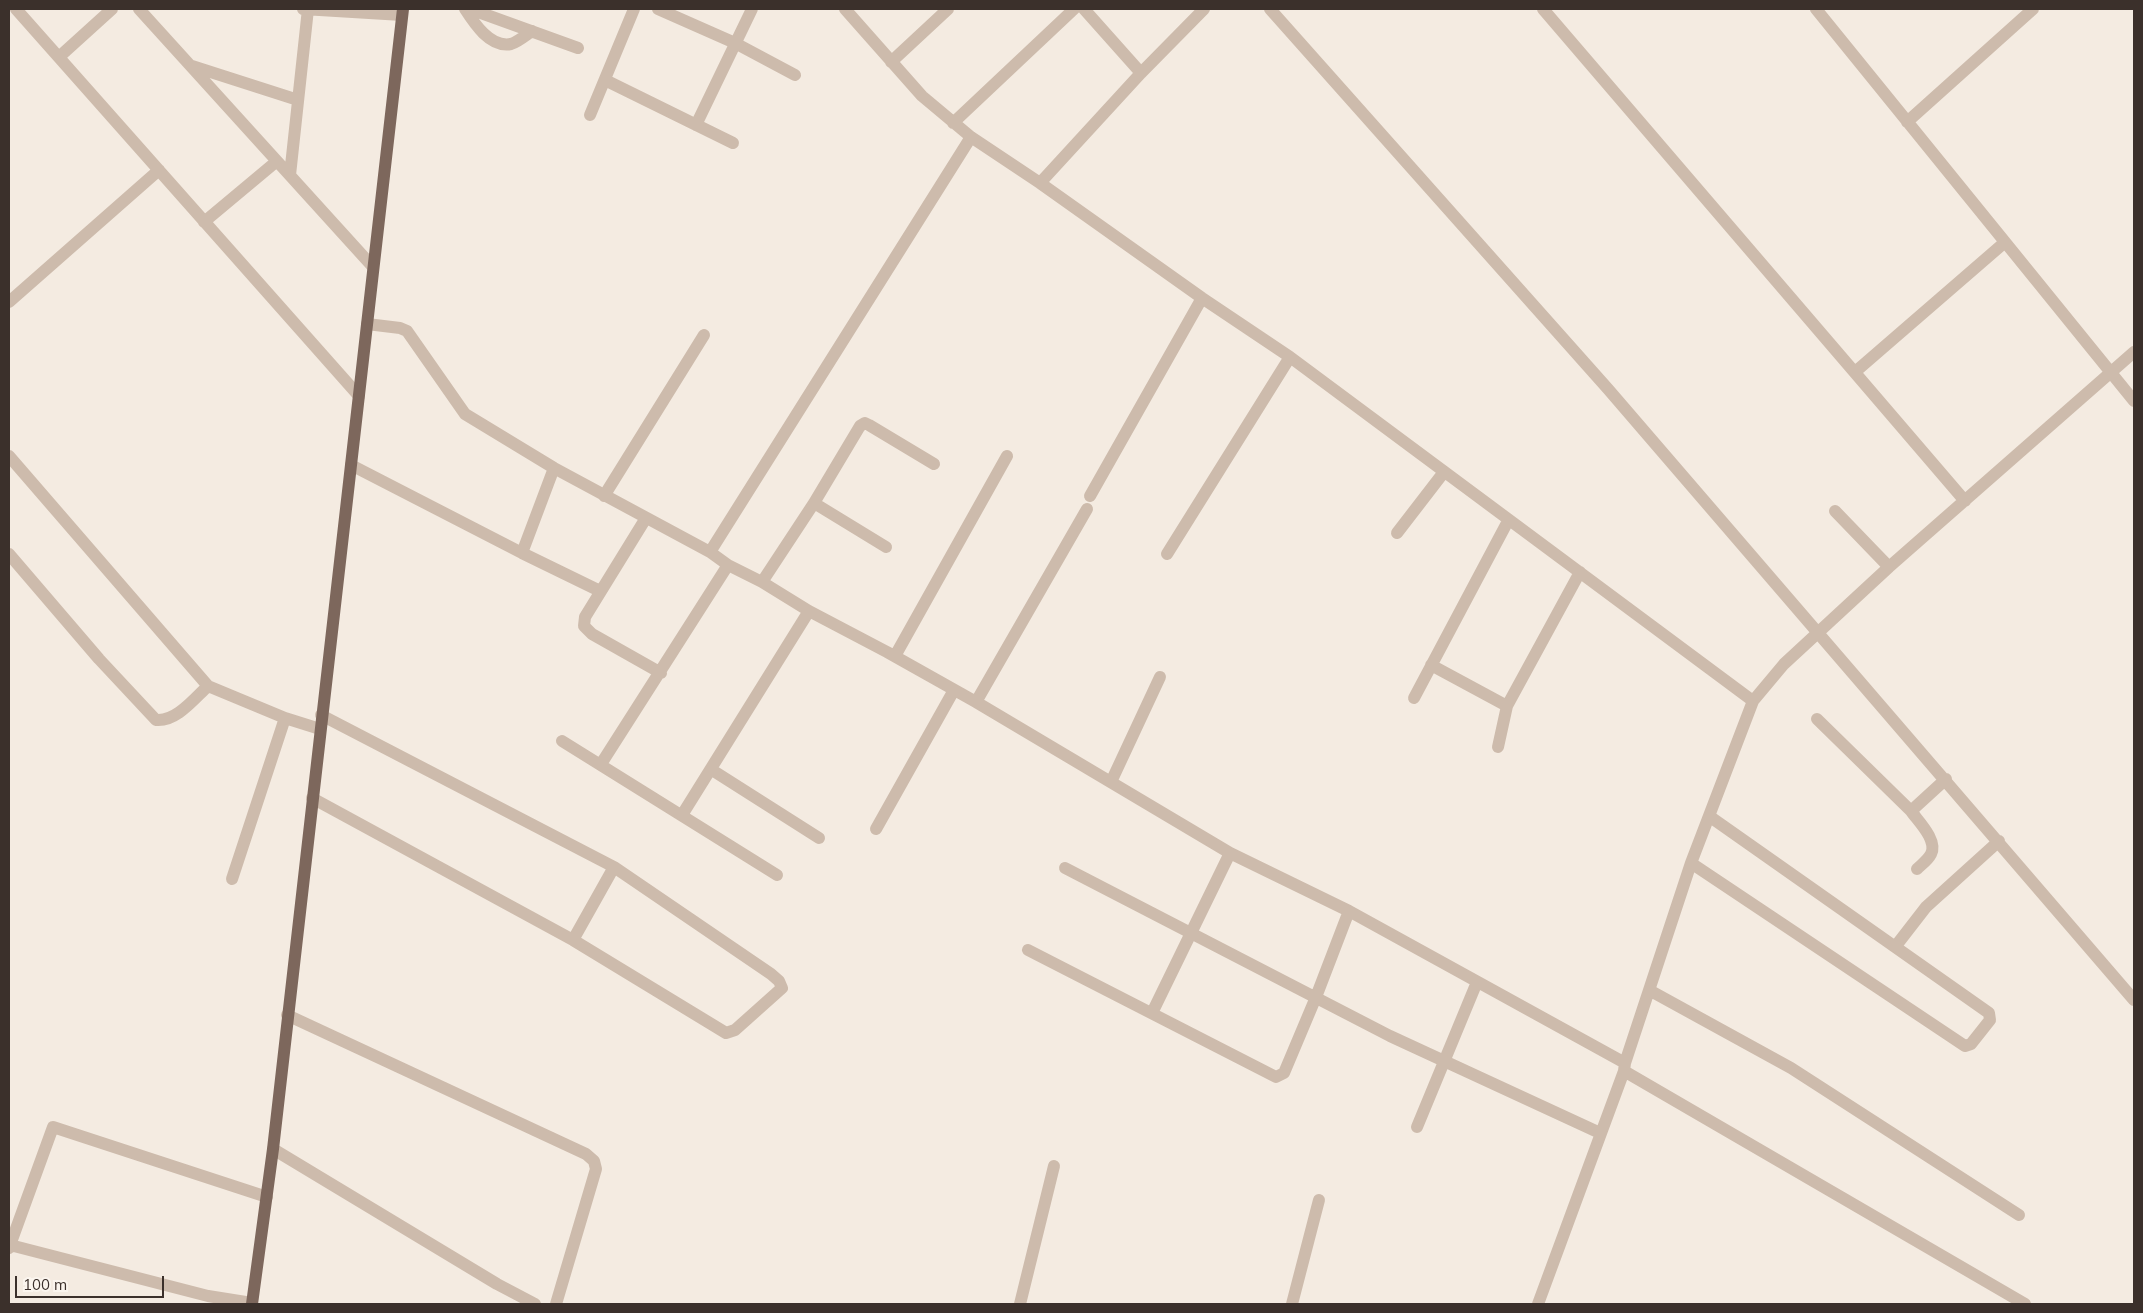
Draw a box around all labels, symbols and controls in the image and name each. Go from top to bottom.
scale bar [18,1266,166,1298]
text: 100 m [23,1275,67,1294]

